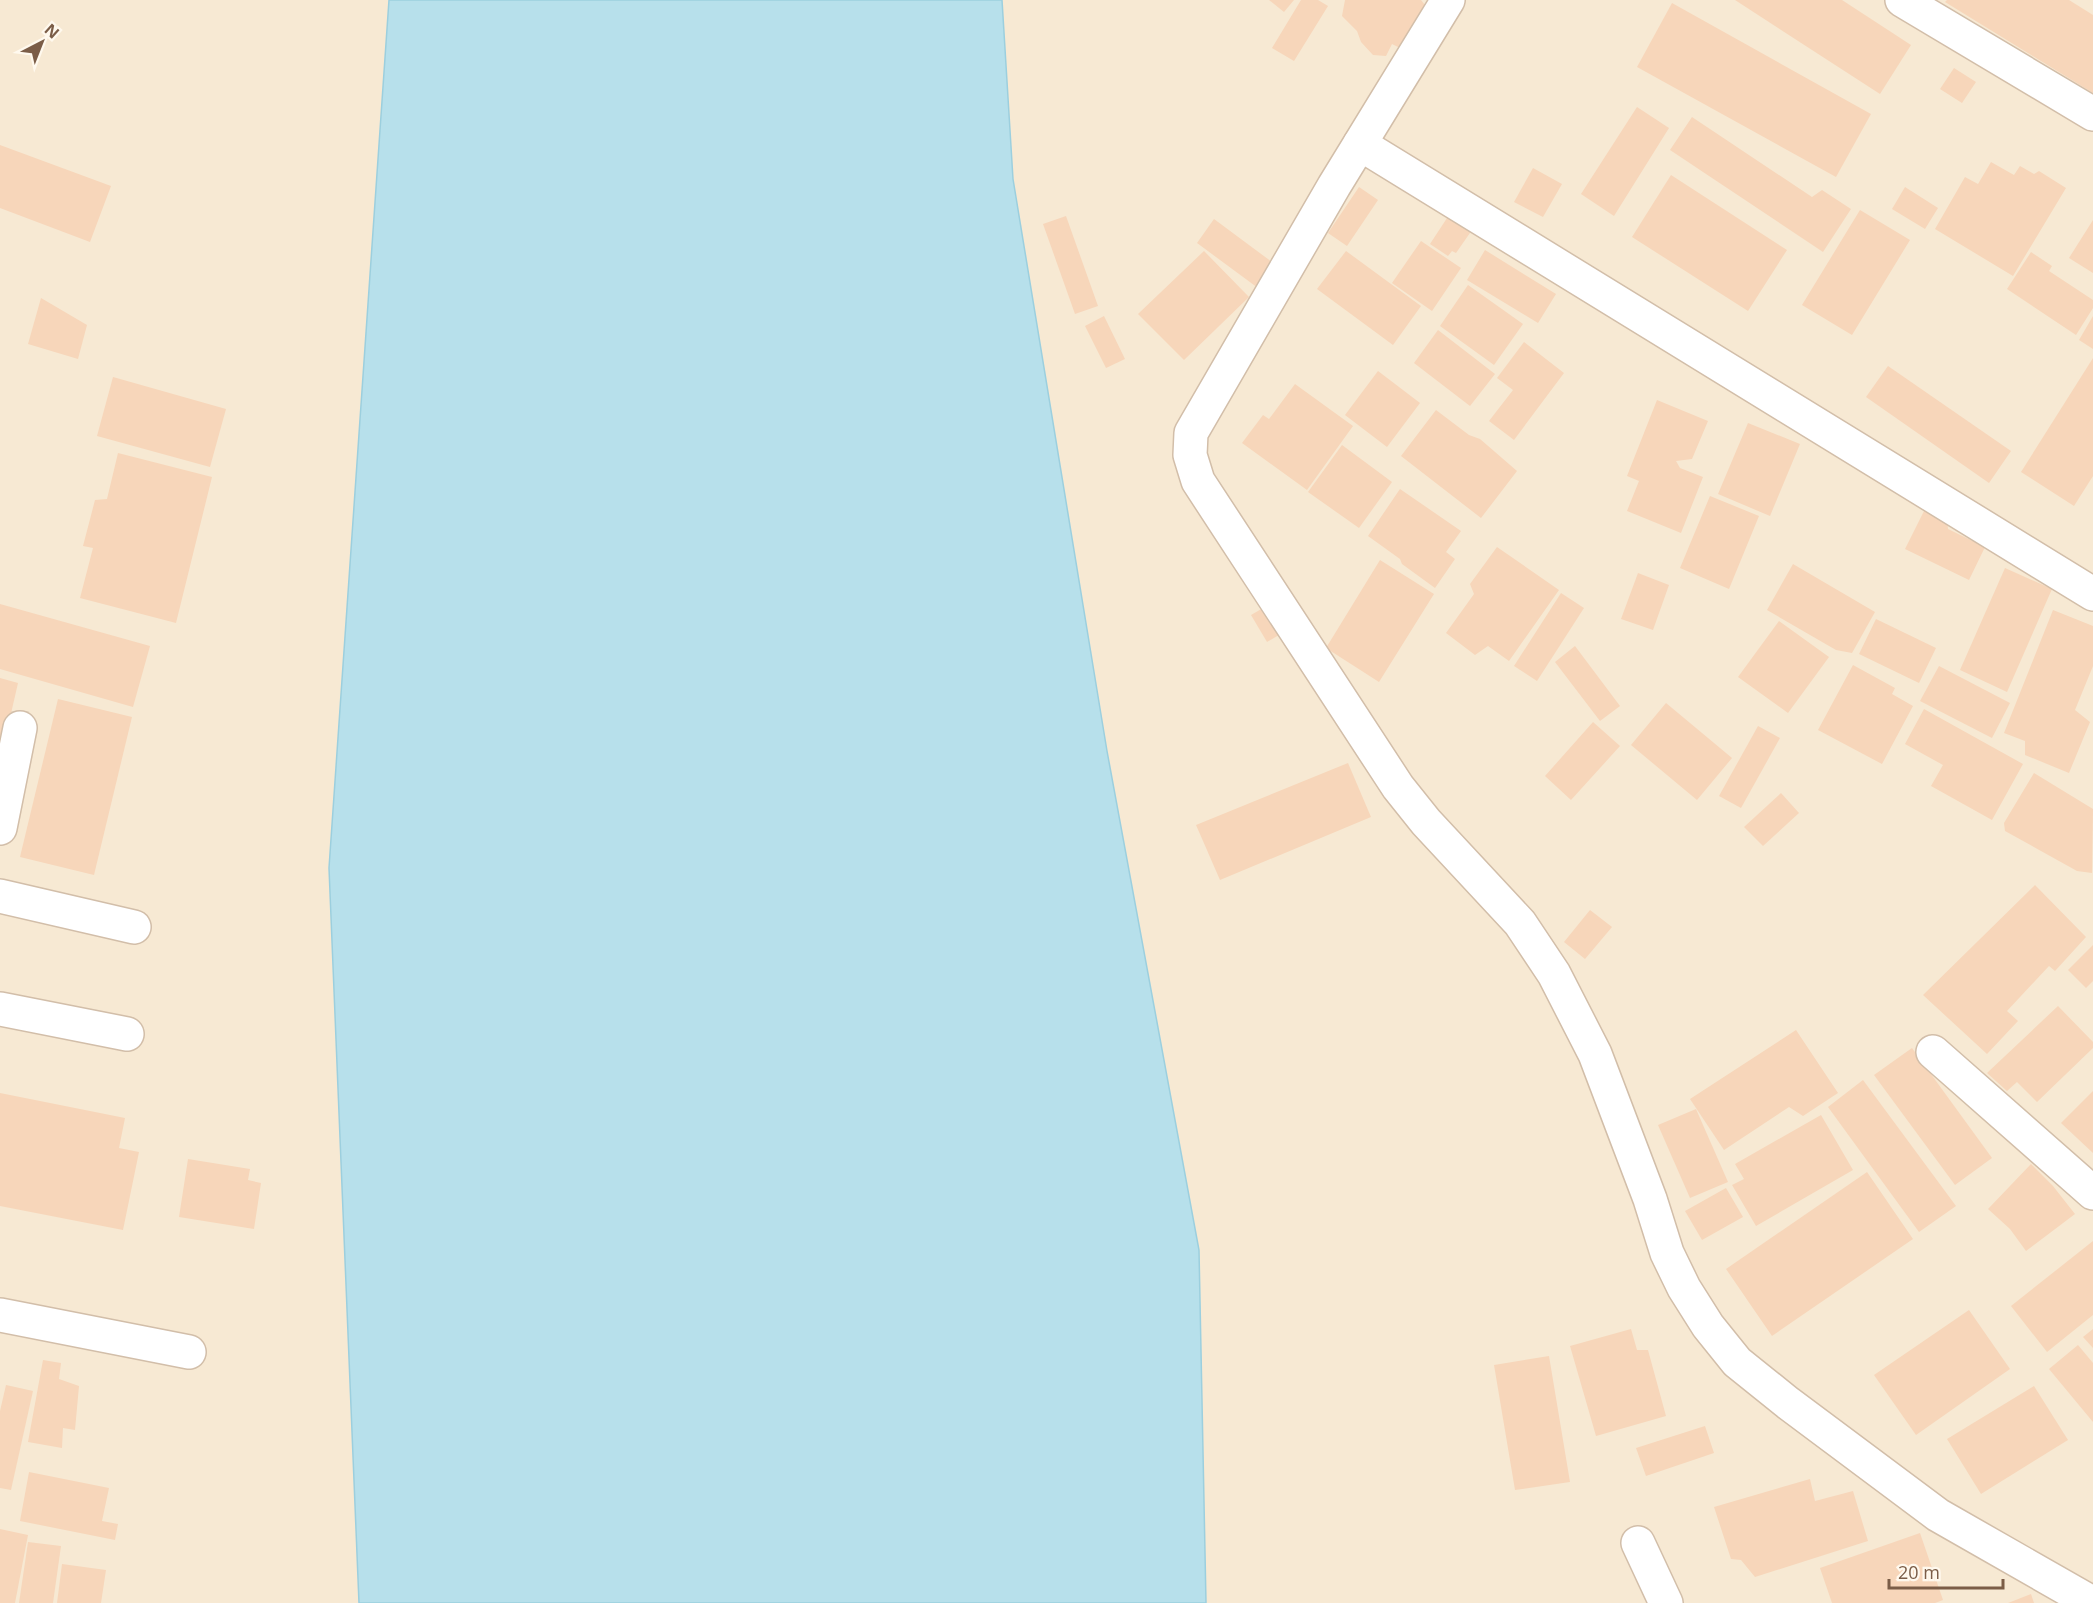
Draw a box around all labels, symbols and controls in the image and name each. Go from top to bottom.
north arrow [12,12,72,72]
text: N [40,18,64,43]
scale bar [1889,1552,2003,1590]
text: 20 m [1898,1560,1940,1584]

